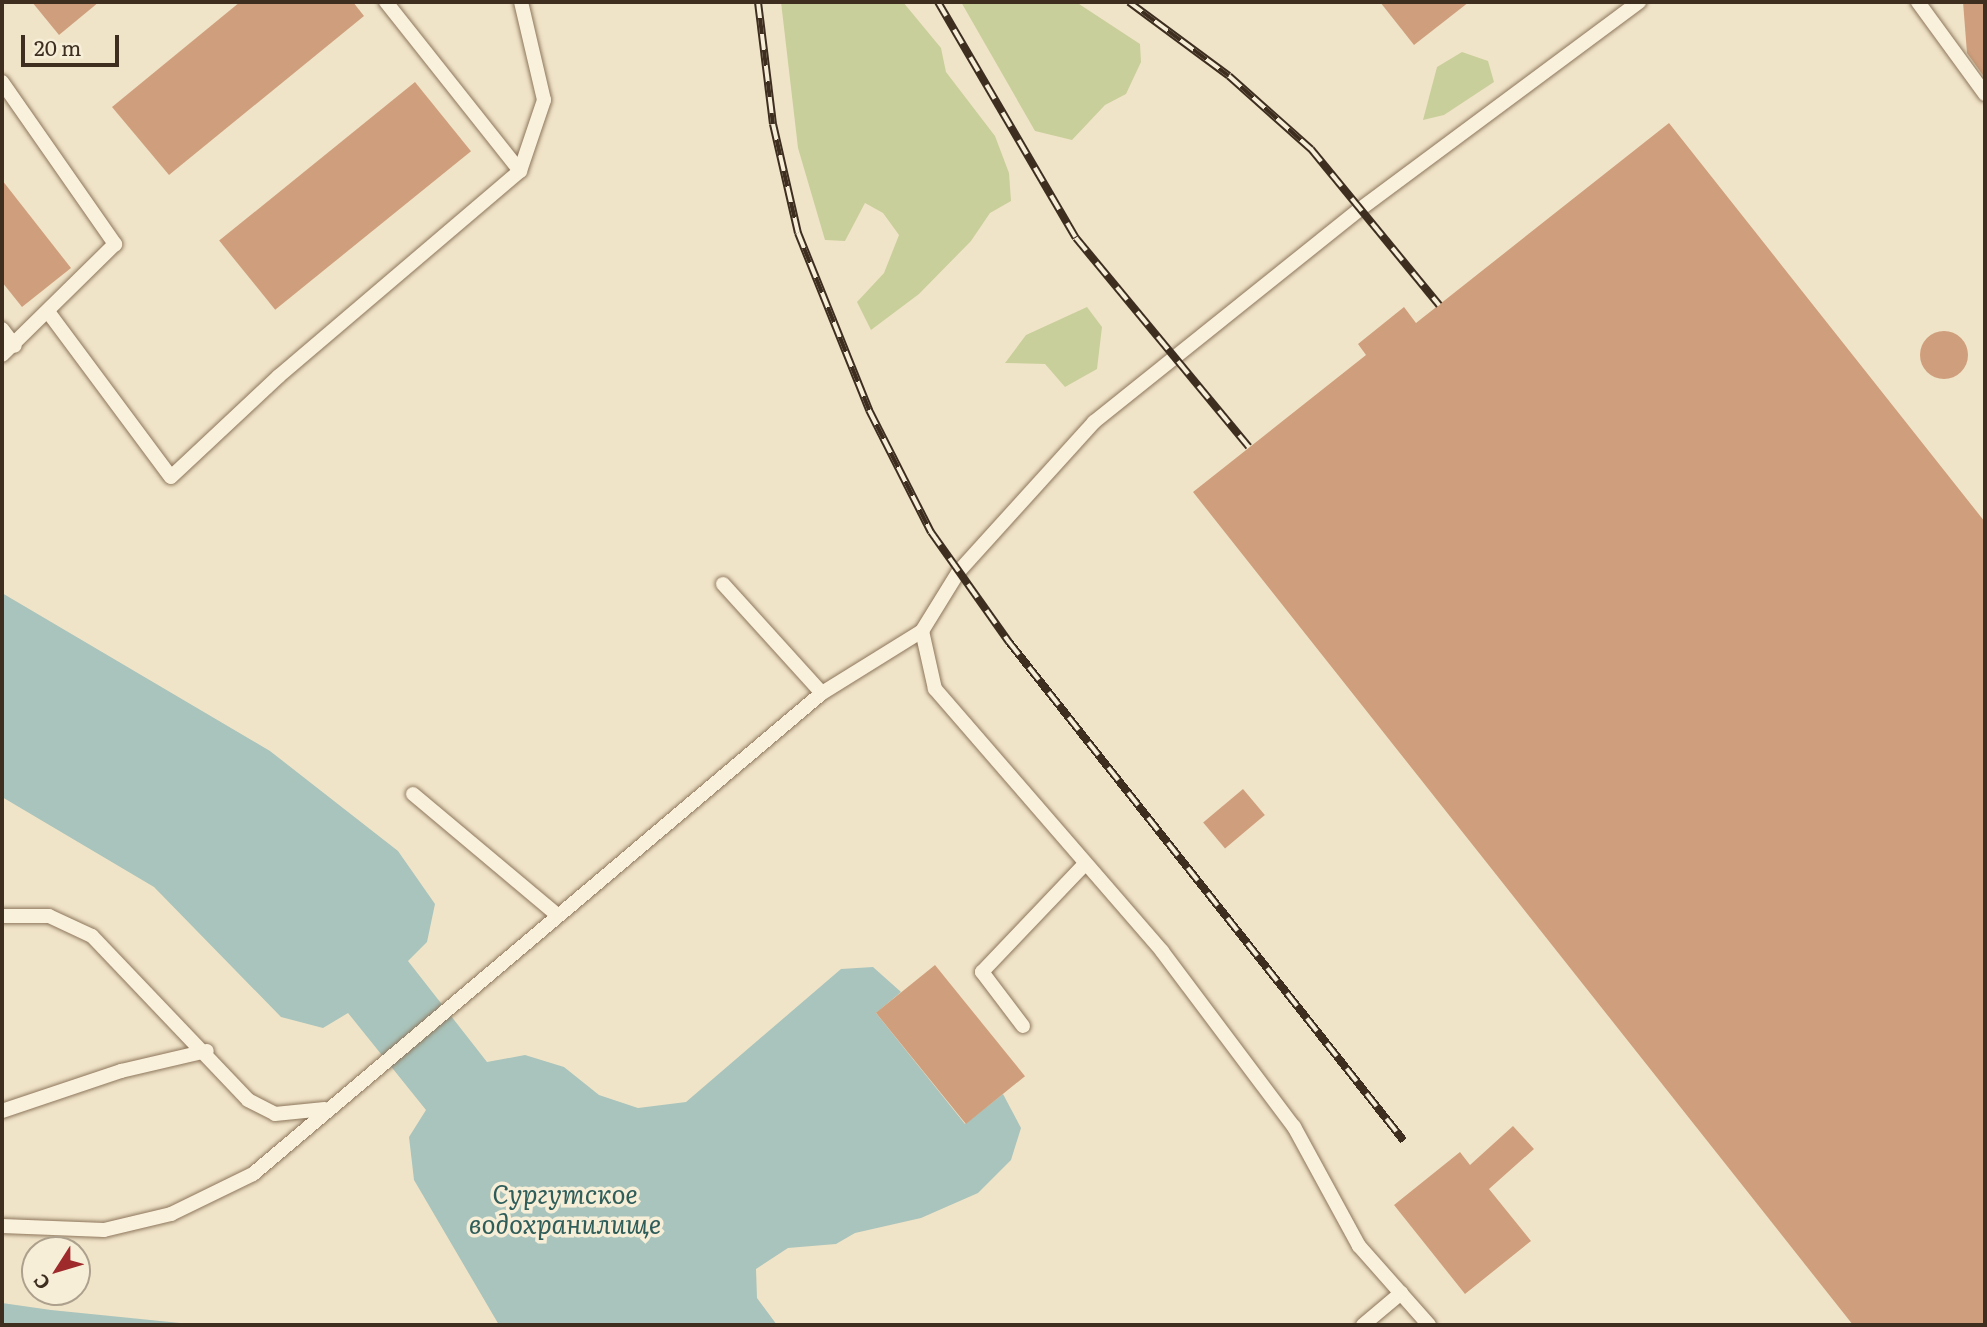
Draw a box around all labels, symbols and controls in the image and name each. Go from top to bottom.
scale bar [24,21,122,65]
text: 20 m [34,31,81,62]
water label: Сургутское водохранилище [469,1177,661,1238]
north arrow [21,1236,91,1306]
text: С [26,1269,56,1296]

